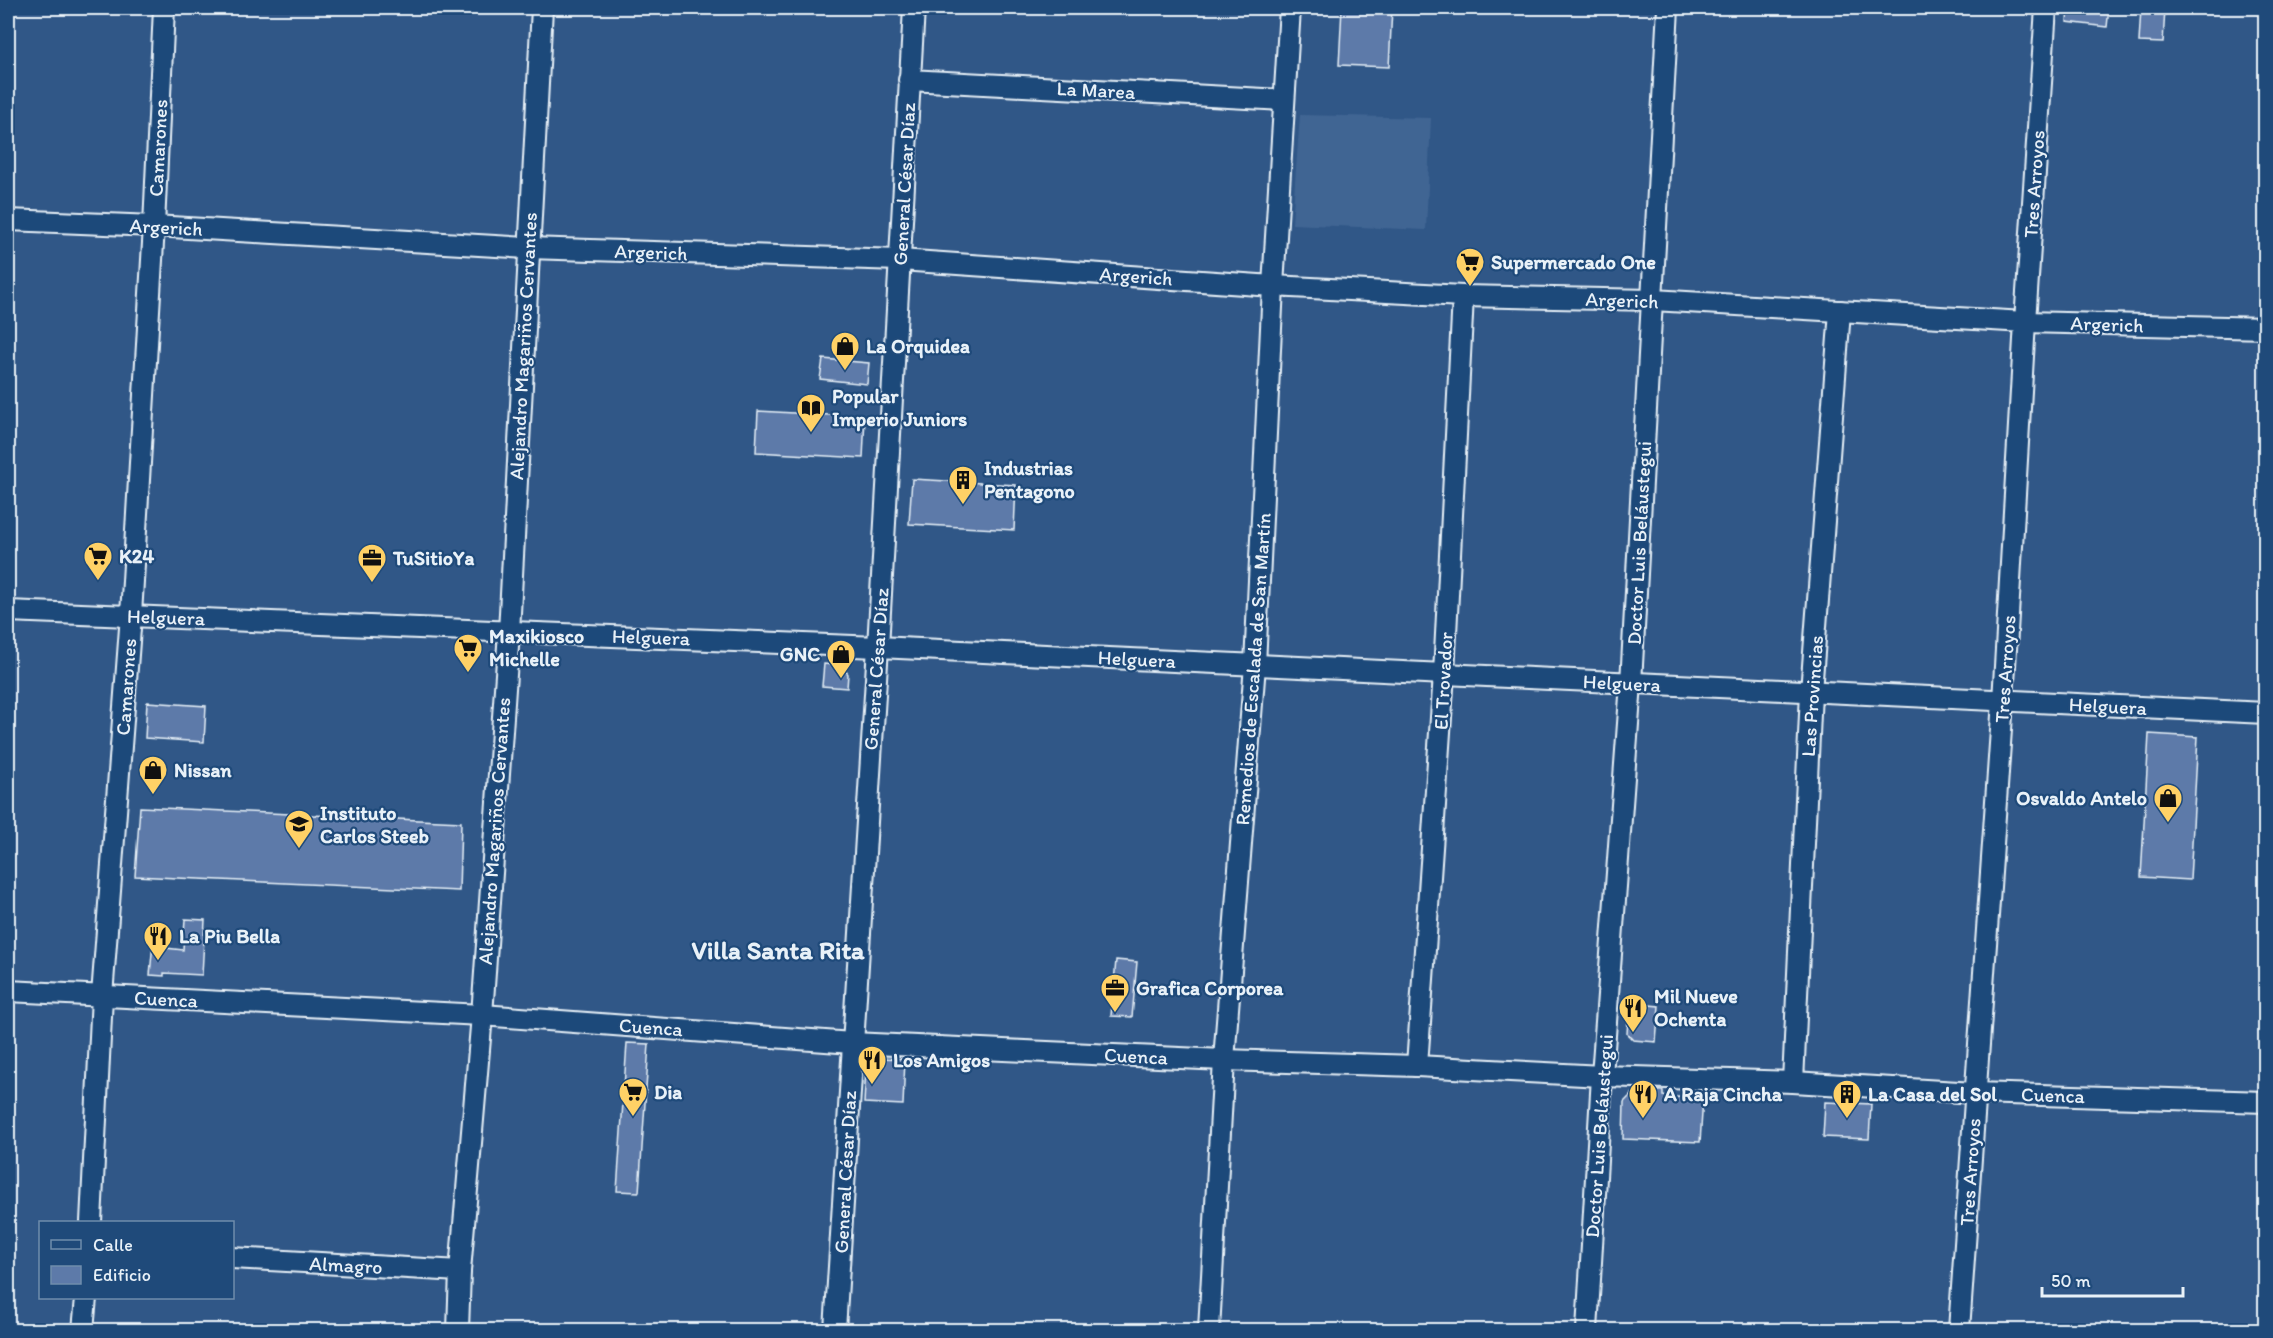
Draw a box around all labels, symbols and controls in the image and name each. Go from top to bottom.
street label: La Marea [1056,76,1137,104]
street label: Camarones [143,99,173,197]
street label: General César Díaz [888,101,920,266]
street label: Tres Arroyos [2018,129,2050,239]
street label: Alejandro Magariños Cervantes [504,211,542,481]
street label: Argerich [129,213,203,241]
street label: Argerich [614,239,688,265]
supermarket icon: Supermercado One [1454,246,1486,288]
place label: Supermercado One [1491,250,1656,275]
street label: Argerich [1099,261,1173,291]
street label: Argerich [1585,287,1659,313]
street label: Argerich [2070,311,2144,337]
shop icon: La Orquidea [829,330,861,372]
place label: La Orquidea [866,334,970,359]
place label: Popular Imperio Juniors [832,384,967,432]
library icon: Popular Imperio Juniors [795,392,827,434]
street label: Doctor Luis Beláustegui [1622,440,1656,646]
place label: Industrias Pentagono [984,456,1075,504]
building icon: Industrias Pentagono [947,464,979,506]
street label: Remedios de Escalada de San Martín [1230,512,1276,826]
supermarket icon: K24 [82,540,114,582]
office icon: TuSitioYa [356,542,388,584]
place label: K24 [119,544,154,568]
place label: TuSitioYa [392,546,474,570]
street label: General César Díaz [858,586,894,751]
street label: Helguera [127,604,206,630]
street label: Tres Arroyos [1989,614,2021,724]
place label: Maxikiosco Michelle [489,624,584,671]
street label: Helguera [612,624,691,650]
street label: El Trovador [1428,631,1458,731]
supermarket icon: Maxikiosco Michelle [452,632,484,674]
street label: Las Provincias [1796,634,1828,758]
street label: Camarones [111,637,141,736]
shop icon: GNC [825,638,857,680]
place label: GNC [780,642,820,666]
street label: Helguera [1097,645,1177,673]
street label: Helguera [1582,669,1662,697]
street label: Helguera [2068,692,2148,720]
street label: Alejandro Magariños Cervantes [473,696,515,966]
shop icon: Nissan [137,754,169,796]
place label: Nissan [174,758,232,782]
shop icon: Osvaldo Antelo [2152,782,2184,824]
place label: Osvaldo Antelo [2016,786,2147,810]
place label: Instituto Carlos Steeb [320,801,429,848]
school or university icon: Instituto Carlos Steeb [283,808,315,850]
restaurant icon: La Piu Bella [142,920,174,962]
place label: La Piu Bella [179,924,280,948]
district label: Villa Santa Rita [691,934,865,966]
office icon: Grafica Corporea [1099,972,1131,1014]
place label: Grafica Corporea [1136,976,1284,1001]
place label: Mil Nueve Ochenta [1654,984,1738,1031]
street label: Cuenca [133,985,199,1013]
restaurant icon: Mil Nueve Ochenta [1617,992,1649,1034]
street label: Cuenca [618,1013,684,1041]
street label: Doctor Luis Beláustegui [1580,1033,1618,1239]
street label: Cuenca [1103,1042,1169,1070]
restaurant icon: Los Amigos [856,1044,888,1086]
place label: Los Amigos [893,1048,990,1073]
supermarket icon: Dia [617,1076,649,1118]
restaurant icon: A Raja Cincha [1627,1078,1659,1120]
building icon: La Casa del Sol [1831,1078,1863,1120]
place label: Dia [654,1080,682,1104]
place label: A Raja Cincha [1663,1082,1783,1107]
place label: La Casa del Sol [1868,1082,1997,1106]
street label: Cuenca [2021,1082,2086,1108]
street label: General César Díaz [829,1089,861,1254]
street label: Tres Arroyos [1954,1117,1986,1227]
legend [39,1221,234,1299]
text: Calle [93,1234,133,1256]
street label: Almagro [309,1251,383,1279]
scale bar [2042,1260,2183,1298]
text: Edificio [93,1264,151,1286]
text: 50 m [2051,1270,2091,1292]

